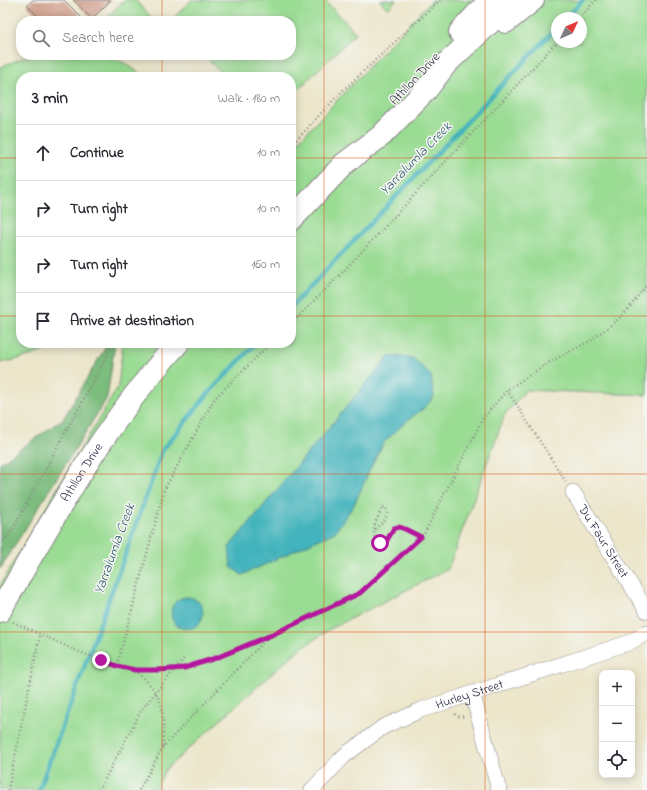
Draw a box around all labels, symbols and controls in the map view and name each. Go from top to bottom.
north arrow [551,12,587,48]
search box [16,16,296,60]
icon: search [30,27,52,49]
text: Search here [62,27,134,49]
street label: Athllon Drive [385,48,445,110]
text: 3 min [32,86,68,111]
text: Walk · 180 m [218,89,280,108]
water label: Yarralumla Creek [375,117,457,201]
icon: ahead [32,142,54,164]
text: Continue [70,142,124,164]
text: 10 m [257,143,280,162]
icon: right [32,198,54,220]
text: Turn right [70,198,128,220]
text: 10 m [257,199,280,218]
icon: right [32,254,54,276]
text: Turn right [70,254,128,276]
text: 160 m [251,255,280,274]
icon: arrive [32,310,54,332]
text: Arrive at destination [70,310,194,332]
street label: Athllon Drive [56,439,108,505]
water label: Yarralumla Creek [89,500,141,597]
street label: Du Faur Street [573,500,634,582]
route start [371,534,389,552]
route end [92,651,110,669]
map controls [599,670,635,778]
button: + [599,670,635,706]
street label: Hurley Street [433,674,507,714]
button: − [599,706,635,742]
button: locate [599,742,635,778]

